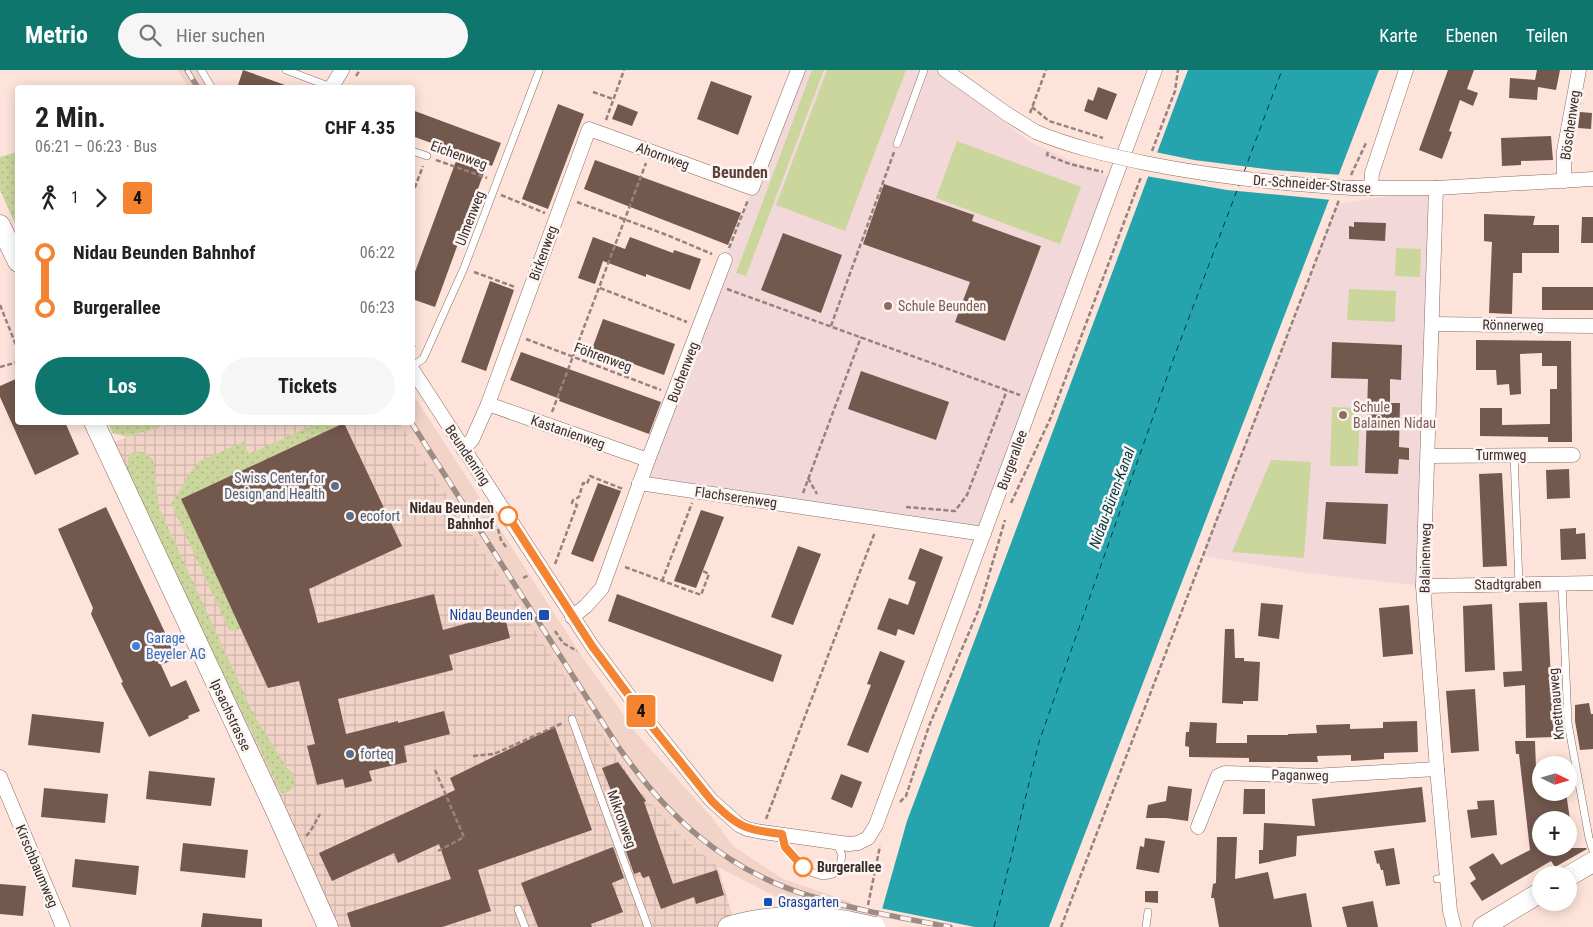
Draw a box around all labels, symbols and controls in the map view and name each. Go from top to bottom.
search box [118,13,468,58]
text: Metrio [25,21,88,49]
icon: search [136,21,164,49]
text: Hier suchen [176,24,265,47]
text: Karte [1379,25,1418,46]
text: Ebenen [1446,25,1498,46]
text: Teilen [1526,25,1568,46]
street label: Böschenweg [1557,89,1583,161]
text: 2 Min. [35,101,106,134]
text: CHF 4.35 [325,116,395,139]
text: 06:21 – 06:23 · Bus [35,137,157,156]
street label: Eichenweg [428,137,490,173]
street label: Ahornweg [634,139,692,173]
district label: Beunden [712,163,768,182]
street label: Dr.-Schneider-Strasse [1252,172,1372,196]
icon: walk [35,184,63,212]
icon: forward [87,184,115,212]
text: 4 [133,187,142,208]
text: 1 [71,188,79,207]
street label: Ulmenweg [452,188,488,248]
street label: Birkenweg [526,223,560,283]
text: Nidau Beunden Bahnhof [73,241,256,264]
text: 06:22 [360,243,395,262]
text: Burgerallee [73,296,161,319]
text: 06:23 [360,298,395,317]
place label: Schule Beunden [898,298,986,314]
marker: Schule Beunden [882,300,894,312]
street label: Rönnerweg [1482,316,1544,334]
street label: Föhrenweg [572,339,634,375]
street label: Buchenweg [664,339,702,405]
button: Los [35,357,210,415]
button: Tickets [220,357,395,415]
place label: Schule Balainen Nidau [1353,399,1436,431]
marker: Schule Balainen Nidau [1337,409,1349,421]
street label: Kastanienweg [529,412,607,452]
street label: Beundenring [442,422,494,488]
street label: Burgerallee [994,428,1030,492]
water label: Nidau-Büren-Kanal [1085,444,1139,551]
street label: Turmweg [1476,447,1526,463]
place label: Swiss Center for Design and Health [224,470,325,502]
marker: Swiss Center for Design and Health [329,480,341,492]
street label: Flachserenweg [694,483,778,511]
place label: Nidau Beunden Bahnhof [409,500,494,532]
marker: Nidau Beunden Bahnhof [498,506,518,526]
place label: ecofort [360,508,400,524]
marker: ecofort [344,510,356,522]
street label: Balainenweg [1416,523,1434,593]
street label: Stadtgraben [1474,575,1542,593]
place label: Nidau Beunden [449,607,533,623]
marker: Nidau Beunden [537,608,551,622]
place label: Garage Beyeler AG [146,630,206,662]
marker: Garage Beyeler AG [130,640,142,652]
street label: Knettnauweg [1545,667,1567,741]
street label: Ipsachstrasse [207,677,255,754]
line badge: 4 [625,695,657,727]
text: 4 [636,700,646,721]
place label: forteq [360,746,394,762]
marker: forteq [344,748,356,760]
north arrow [1532,756,1578,801]
map controls [1532,756,1577,911]
street label: Paganweg [1271,767,1329,783]
street label: Mikronweg [604,788,640,850]
button: + [1532,811,1577,856]
street label: Kirschbaumweg [12,822,62,910]
marker: Burgerallee [793,857,813,877]
place label: Burgerallee [817,859,882,875]
button: − [1532,866,1577,911]
place label: Grasgarten [778,894,839,910]
marker: Grasgarten [762,896,774,908]

